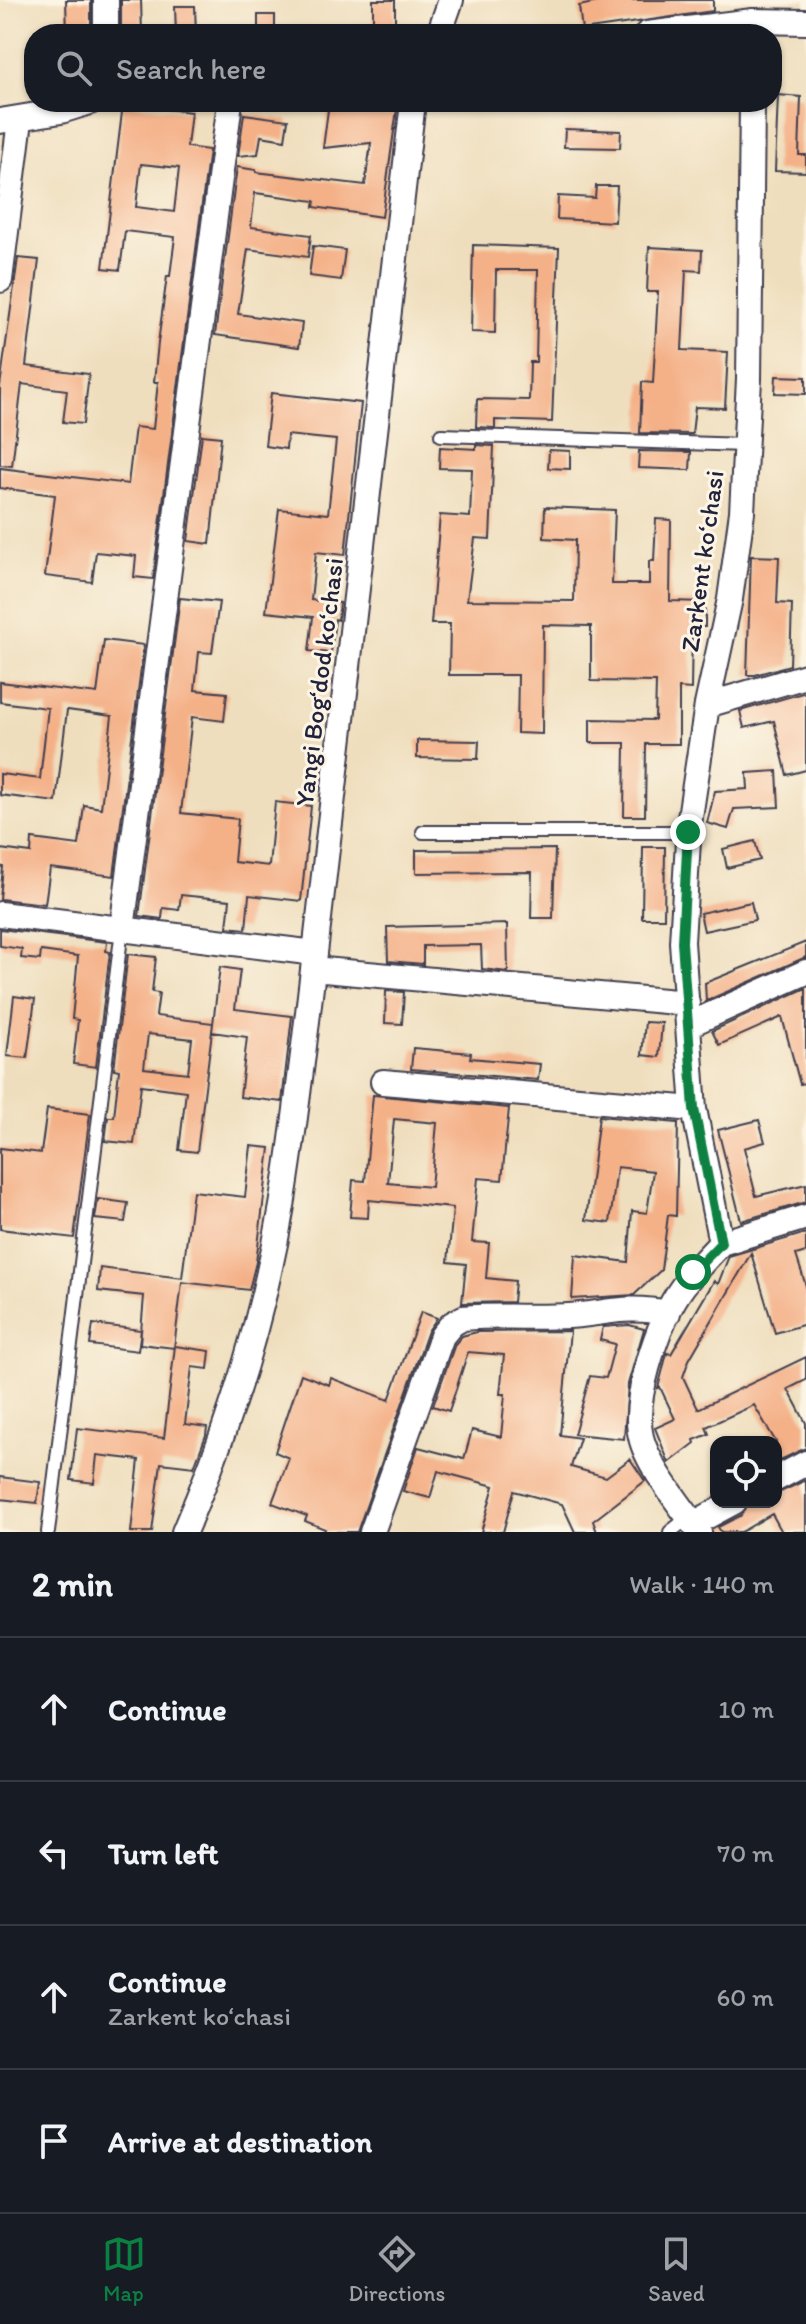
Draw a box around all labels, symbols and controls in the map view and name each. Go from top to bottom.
search box [24,24,782,112]
icon: search [52,46,96,90]
text: Search here [116,50,266,87]
street label: Zarkent koʻchasi [673,468,731,654]
street label: Yangi Bogʻdod koʻchasi [288,556,350,808]
route end [670,814,706,850]
route start [675,1254,711,1290]
map controls [710,1436,782,1508]
button: locate [710,1436,782,1508]
text: 2 min [32,1564,113,1605]
text: Walk · 140 m [629,1568,774,1600]
icon: ahead [32,1687,76,1731]
text: Continue [108,1691,227,1728]
text: 10 m [718,1693,774,1725]
icon: left [32,1831,76,1875]
text: Turn left [108,1835,219,1872]
text: 70 m [717,1837,774,1869]
text: Continue [108,1963,227,2000]
icon: ahead [32,1975,76,2019]
text: 60 m [717,1981,774,2013]
text: Zarkent koʻchasi [108,2000,291,2032]
icon: arrive [32,2119,76,2163]
text: Arrive at destination [108,2123,372,2160]
tab: Map [102,2232,146,2307]
tab: Directions [349,2232,445,2307]
tab: Saved [648,2232,704,2307]

